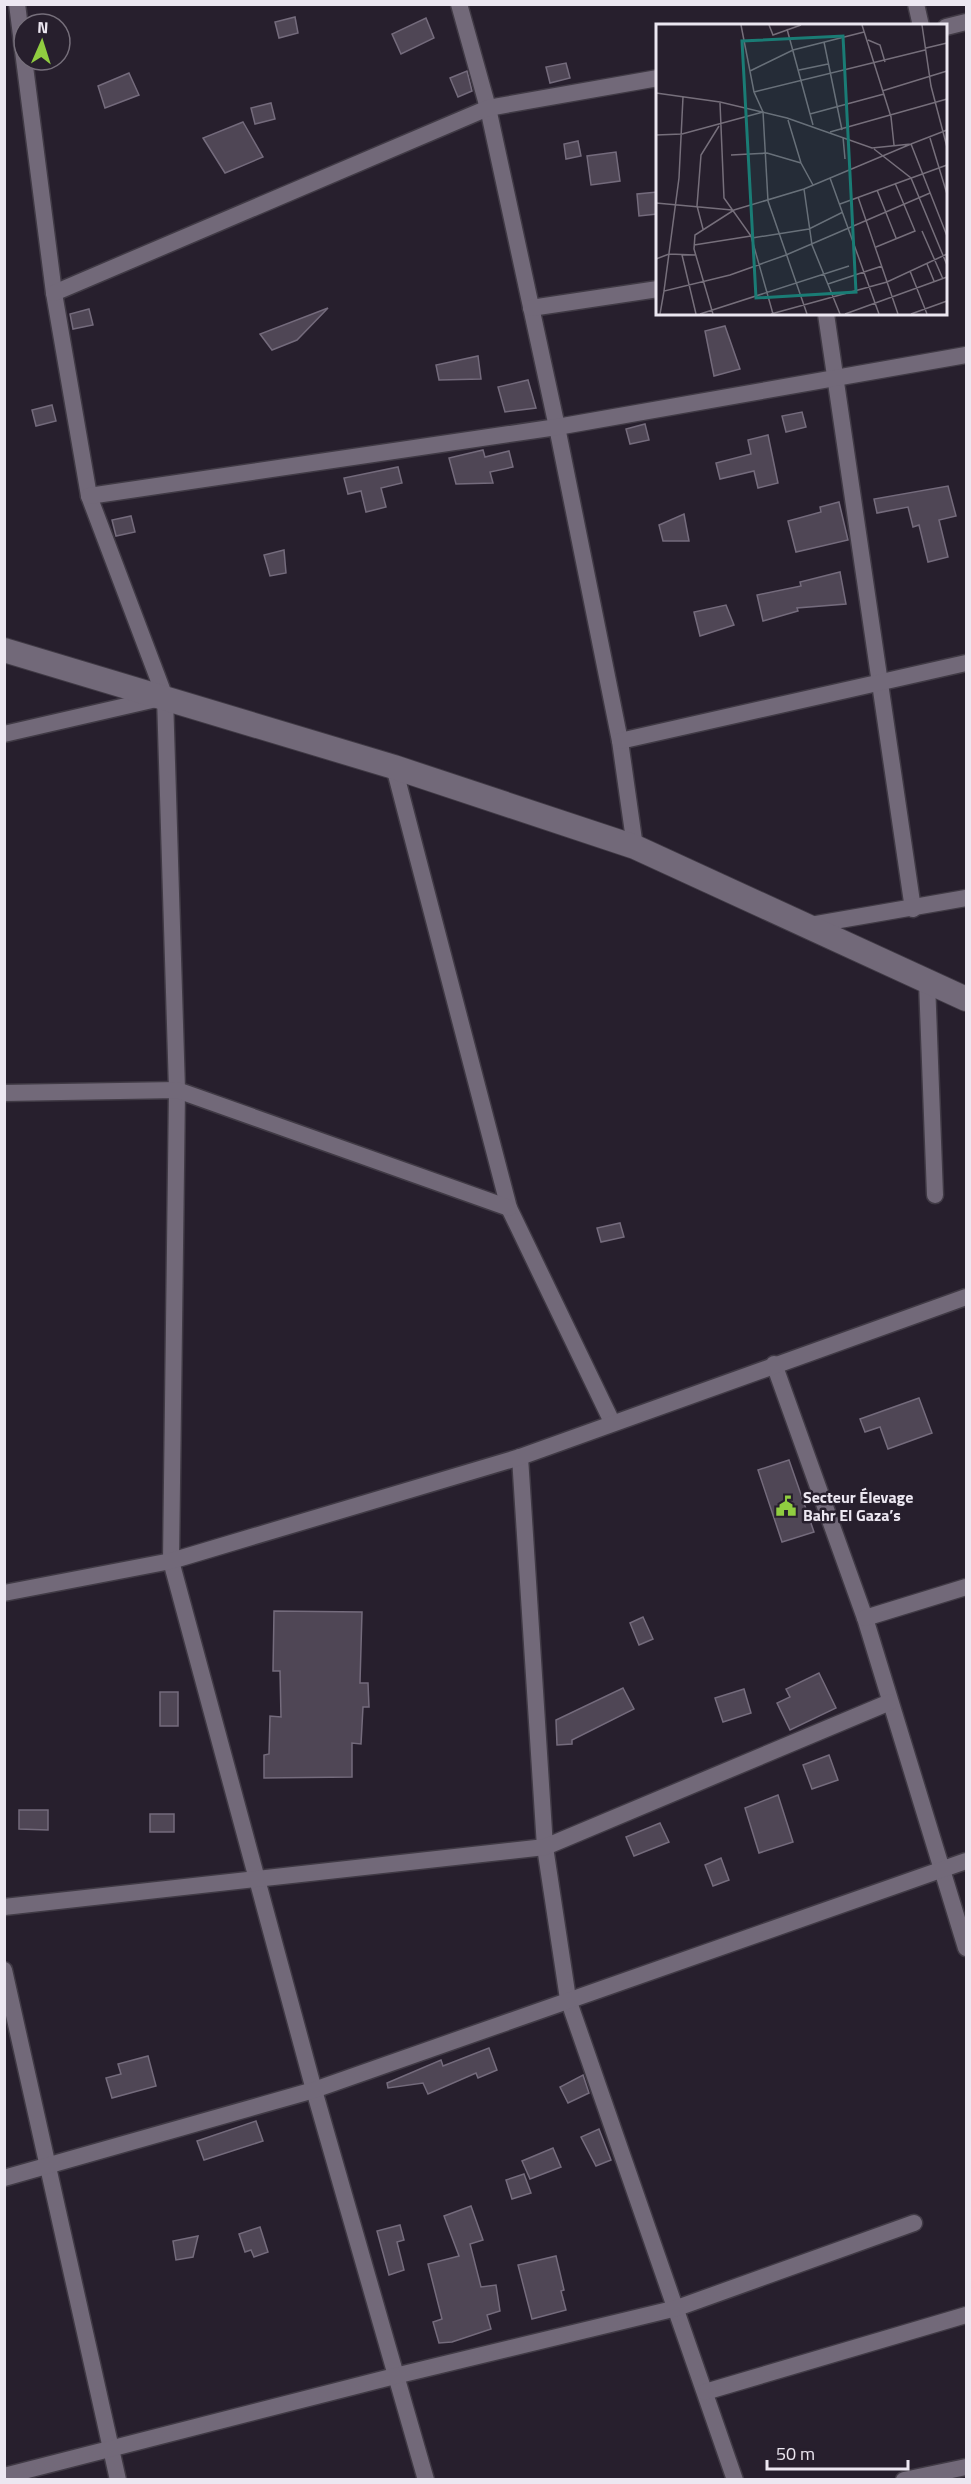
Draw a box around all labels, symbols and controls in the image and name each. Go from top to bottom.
north arrow [12,12,72,72]
text: N [37,15,49,39]
inset map [656,24,947,315]
place label: Secteur Élevage Bahr El Gaza’s [803,1485,913,1527]
public building icon: Secteur Élevage Bahr El Gaza’s [774,1494,798,1518]
scale bar [767,2433,908,2471]
text: 50 m [776,2440,815,2467]

